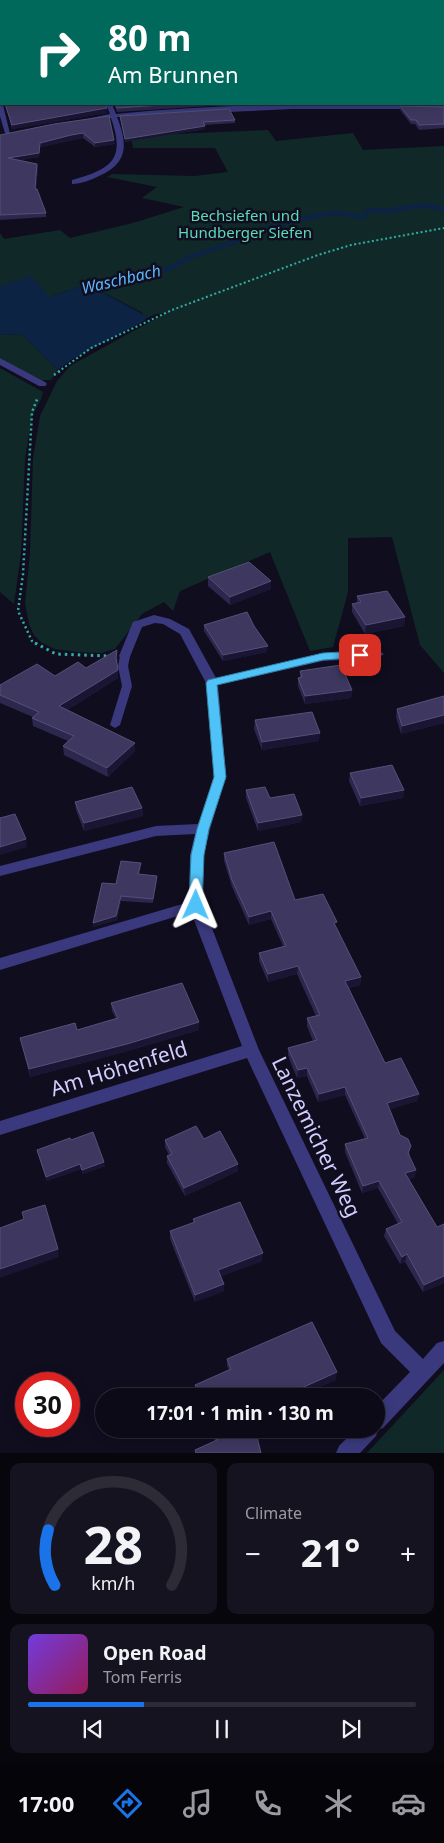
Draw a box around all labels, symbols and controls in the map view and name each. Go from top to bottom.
text: 80 m [108,14,191,61]
icon: right [25,20,90,85]
text: Am Brunnen [108,59,239,89]
park label: Bechsiefen und Hundberger Siefen [178,205,312,242]
water label: Waschbach [79,259,163,299]
pin [339,634,381,676]
icon: arrive [346,641,374,669]
position arrow [169,878,221,930]
street label: Am Höhenfeld [47,1034,191,1102]
street label: Lanzemicher Weg [266,1052,368,1222]
speed limit sign: 30 [15,1372,80,1437]
text: 17:01 · 1 min · 130 m [146,1400,334,1426]
text: Climate [245,1502,302,1524]
text: 28 [84,1508,143,1579]
text: 21° [301,1526,360,1578]
text: − [245,1534,261,1572]
text: + [400,1534,416,1572]
text: km/h [92,1571,135,1595]
text: Open Road [103,1640,206,1666]
text: Tom Ferris [103,1666,182,1688]
icon: previous [79,1715,107,1743]
icon: pause [208,1715,236,1743]
icon: next [337,1715,365,1743]
icon: directions [110,1786,145,1821]
icon: music [180,1786,215,1821]
icon: phone [250,1786,285,1821]
icon: climate [321,1786,356,1821]
icon: car [391,1786,426,1821]
text: 17:00 [18,1788,74,1818]

